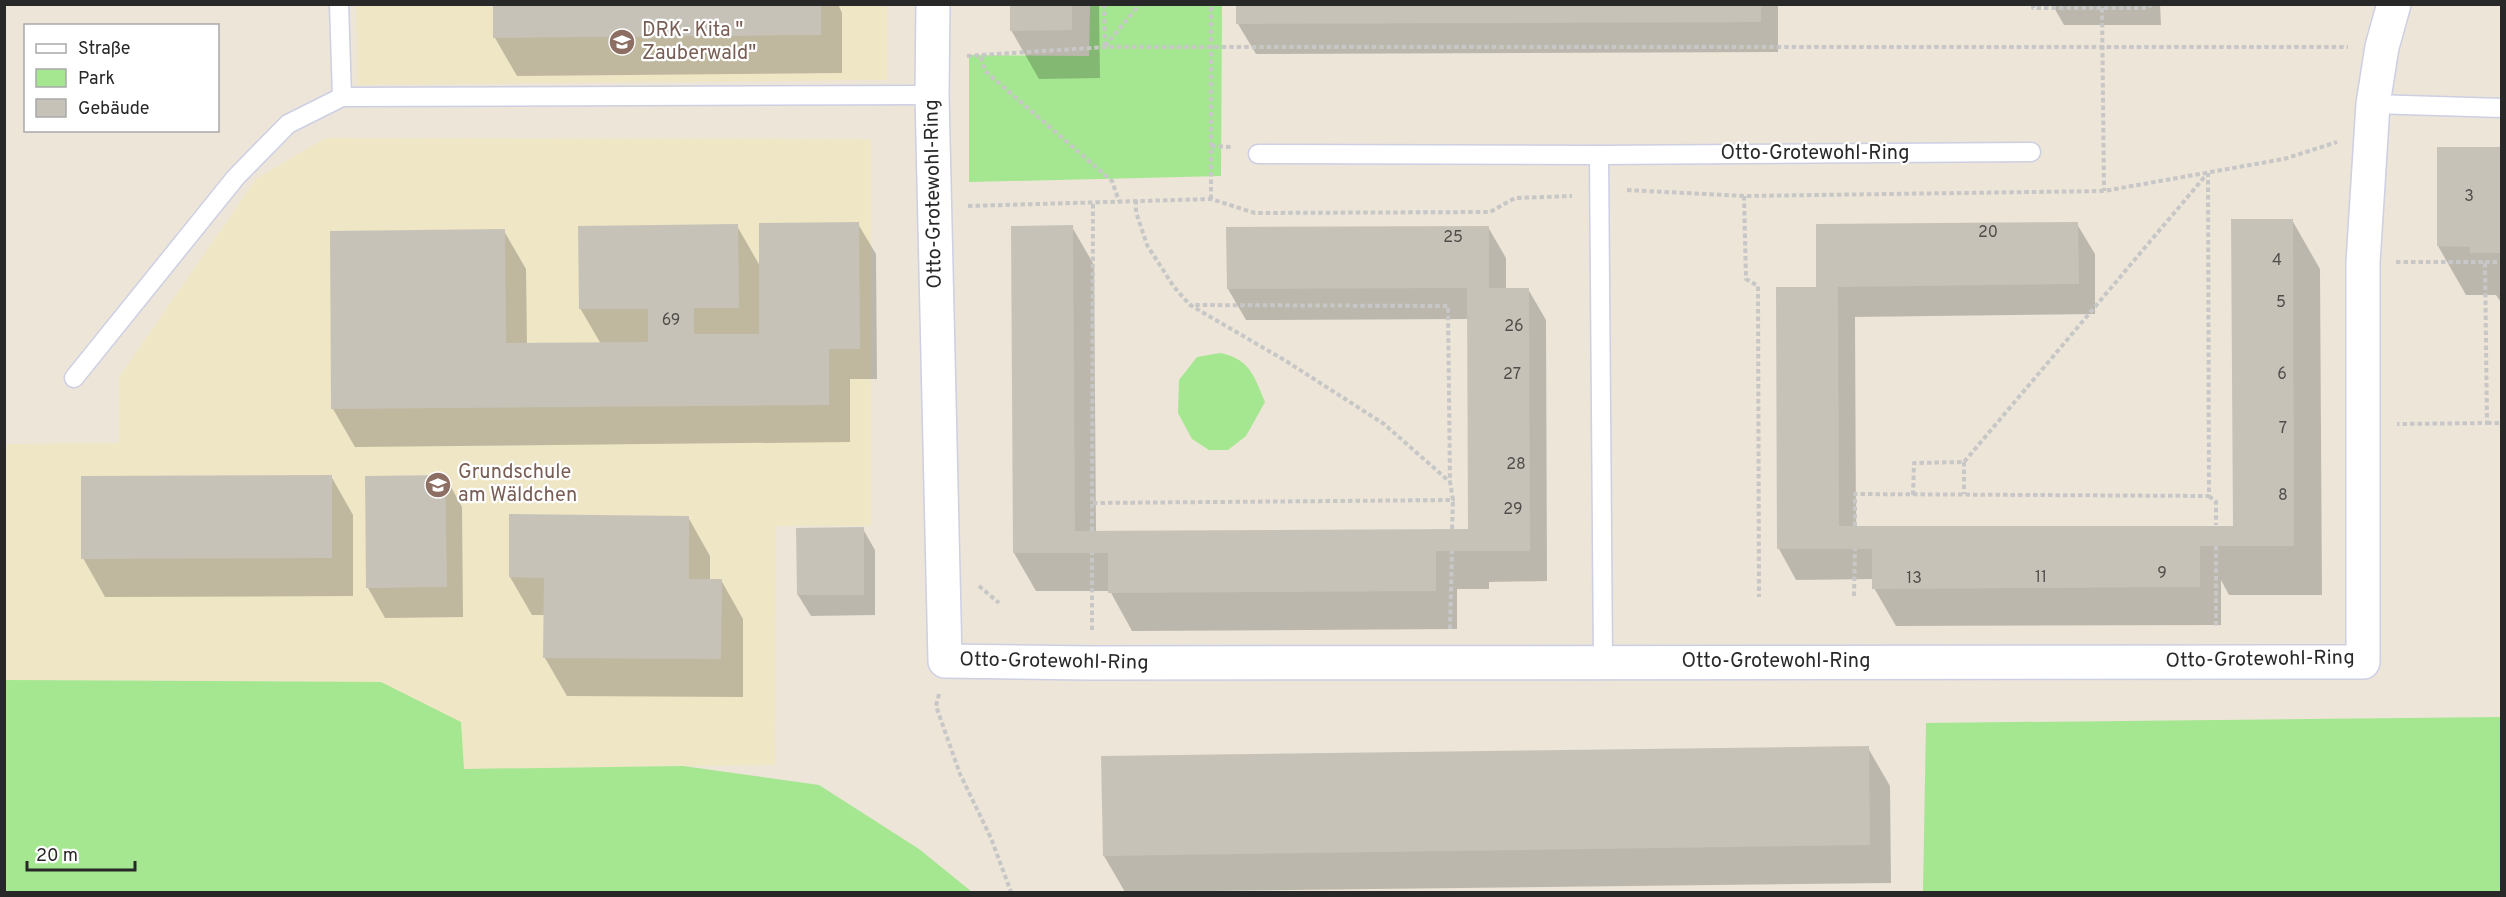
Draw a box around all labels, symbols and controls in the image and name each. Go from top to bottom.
place label: DRK- Kita " Zauberwald" [642,18,756,67]
legend [24,24,219,132]
school or university icon: DRK- Kita " Zauberwald" [607,27,637,57]
text: Straße [78,38,130,61]
text: Park [78,68,115,91]
text: Gebäude [78,98,150,121]
street label: Otto-Grotewohl-Ring [919,99,949,289]
street label: Otto-Grotewohl-Ring [1720,141,1910,167]
house number: 3 [2464,187,2474,207]
house number: 20 [1978,223,1998,243]
house number: 25 [1443,228,1463,248]
house number: 4 [2272,251,2282,271]
house number: 5 [2276,293,2286,313]
house number: 69 [662,311,680,331]
house number: 26 [1504,317,1524,337]
house number: 27 [1503,365,1521,385]
house number: 6 [2277,365,2287,385]
house number: 7 [2279,419,2287,439]
house number: 28 [1506,455,1526,475]
place label: Grundschule am Wäldchen [458,460,577,509]
school or university icon: Grundschule am Wäldchen [423,470,453,500]
house number: 8 [2278,486,2288,506]
house number: 29 [1503,500,1523,520]
house number: 9 [2157,564,2167,584]
house number: 11 [2035,568,2047,588]
house number: 13 [1906,569,1922,589]
street label: Otto-Grotewohl-Ring [2165,645,2355,675]
street label: Otto-Grotewohl-Ring [959,647,1149,677]
street label: Otto-Grotewohl-Ring [1681,649,1871,675]
scale bar [27,834,135,872]
text: 20 m [36,845,78,868]

